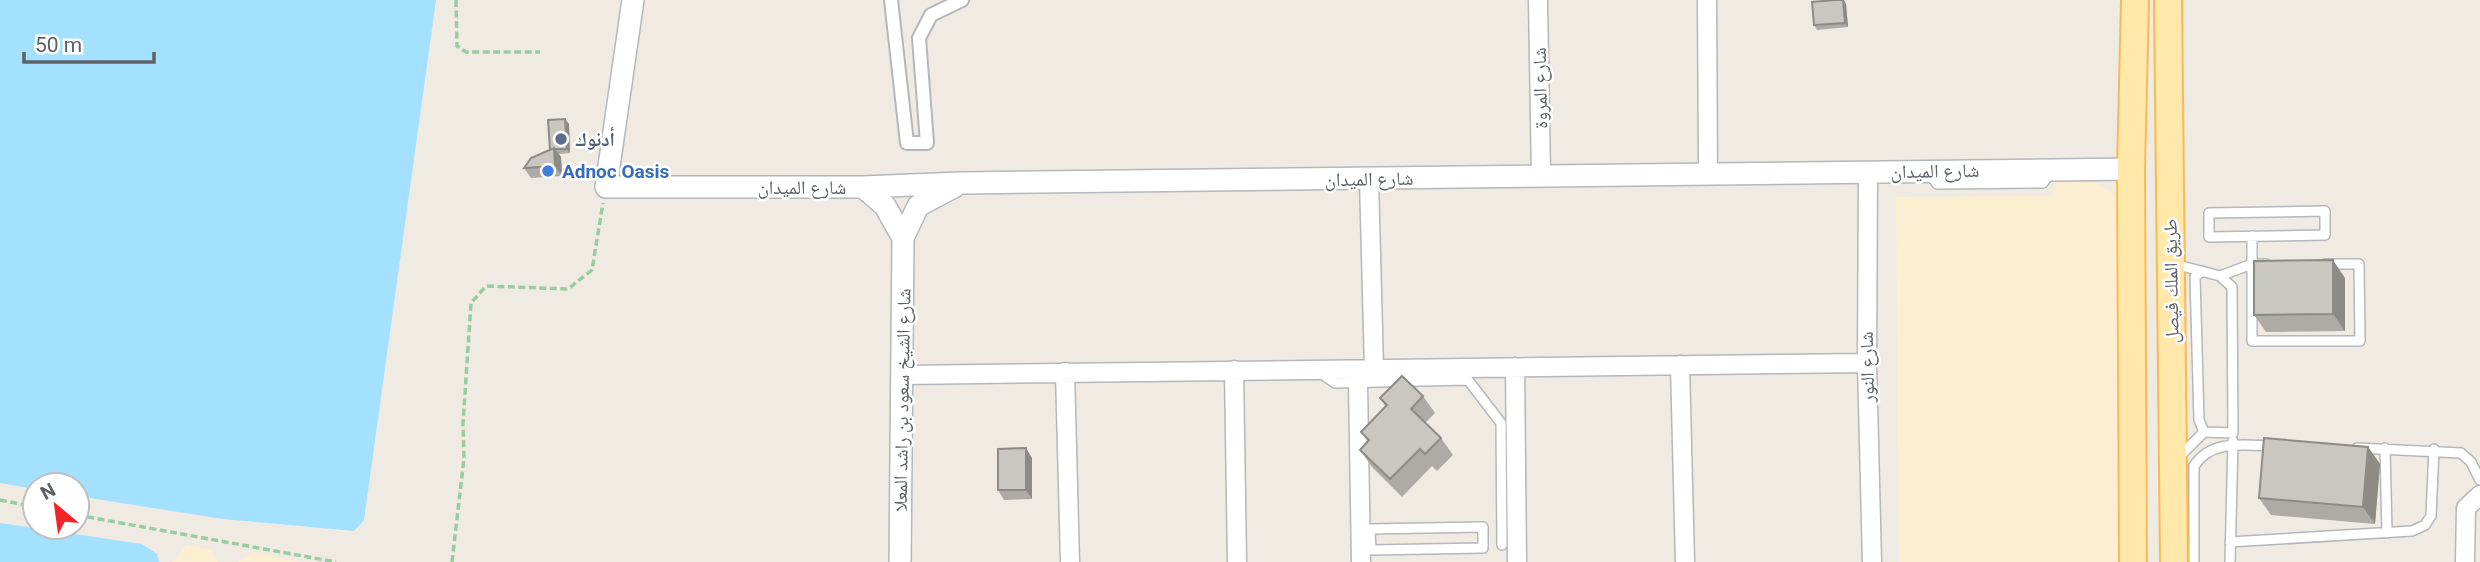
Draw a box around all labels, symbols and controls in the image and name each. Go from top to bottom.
scale bar [24,21,154,65]
text: 50 m [35,33,82,57]
street label: شارع المروة [1528,47,1552,129]
place label: أدنوك [575,127,615,151]
marker: أدنوك [553,131,569,147]
street label: شارع الميدان [1890,159,1980,183]
place label: Adnoc Oasis [562,160,670,183]
marker: Adnoc Oasis [540,163,556,179]
street label: شارع الميدان [1324,167,1414,191]
street label: شارع الميدان [758,176,846,199]
street label: طريق الملك فيصل [2158,219,2184,343]
street label: شارع الشيخ سعود بن راشد المعلا [889,288,916,512]
street label: شارع النور [1855,331,1879,404]
north arrow [21,471,91,541]
text: N [37,478,59,505]

